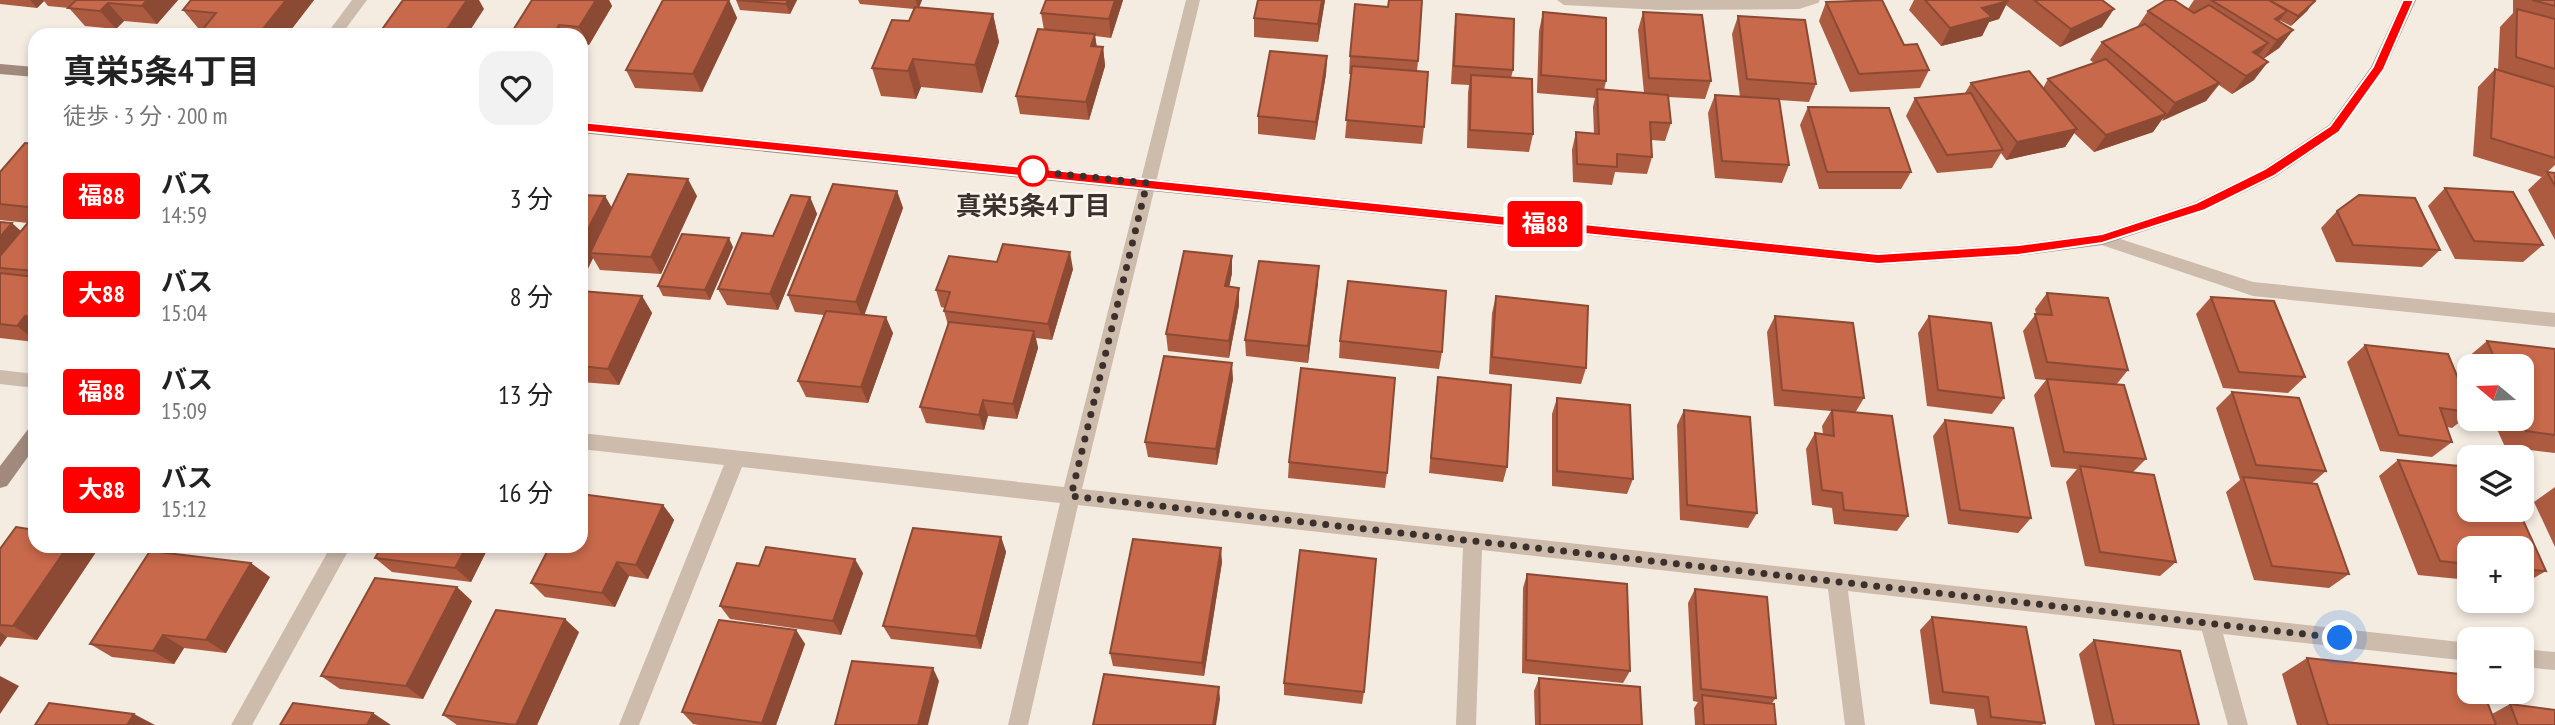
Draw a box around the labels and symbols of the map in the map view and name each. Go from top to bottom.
marker: 真栄5条4丁目 [1018,156,1048,186]
place label: 真栄5条4丁目 [956,189,1110,222]
line badge: 福88 [1505,201,1585,247]
north arrow [2457,354,2534,430]
your location [2322,620,2357,655]

